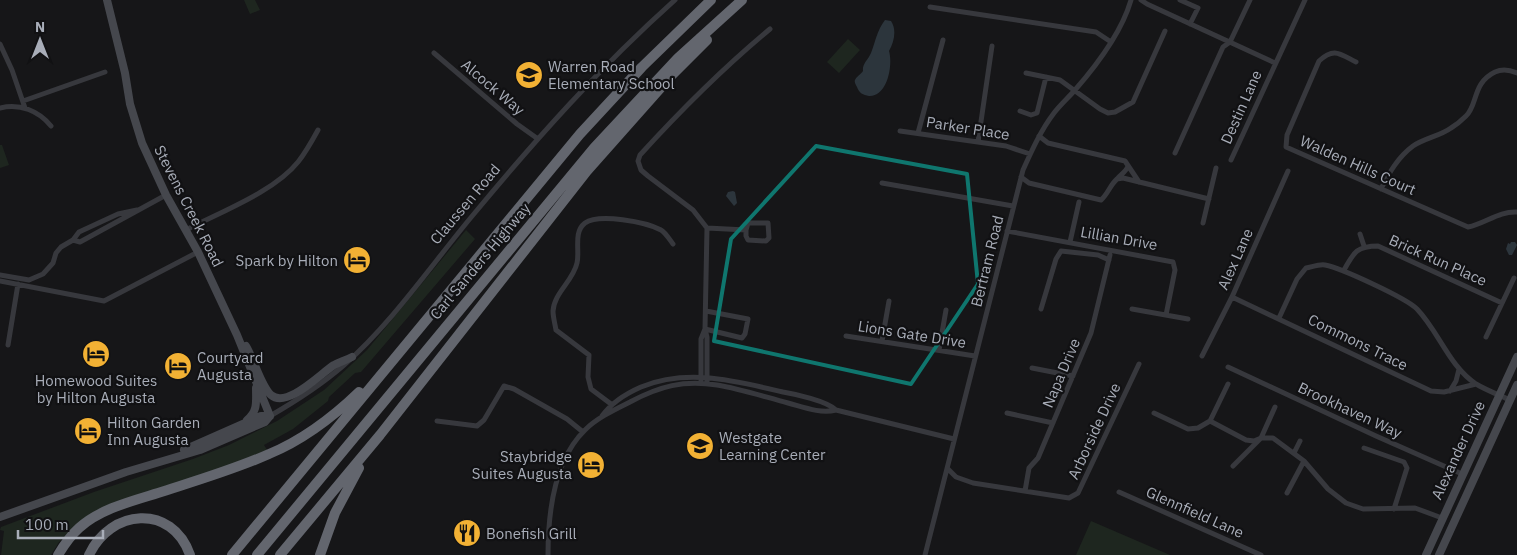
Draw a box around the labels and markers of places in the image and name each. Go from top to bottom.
place label: Warren Road Elementary School [548,57,675,93]
school or university icon: Warren Road Elementary School [514,60,544,90]
hotel icon: Spark by Hilton [342,245,372,275]
place label: Spark by Hilton [235,251,338,270]
hotel icon: Homewood Suites by Hilton Augusta [81,339,111,369]
place label: Courtyard Augusta [197,348,263,384]
hotel icon: Courtyard Augusta [163,351,193,381]
place label: Homewood Suites by Hilton Augusta [35,371,157,407]
place label: Hilton Garden Inn Augusta [107,413,200,449]
hotel icon: Hilton Garden Inn Augusta [73,416,103,446]
place label: Westgate Learning Center [719,428,826,464]
school or university icon: Westgate Learning Center [685,431,715,461]
place label: Staybridge Suites Augusta [472,447,572,483]
hotel icon: Staybridge Suites Augusta [576,450,606,480]
restaurant icon: Bonefish Grill [452,518,482,548]
place label: Bonefish Grill [486,524,577,543]

